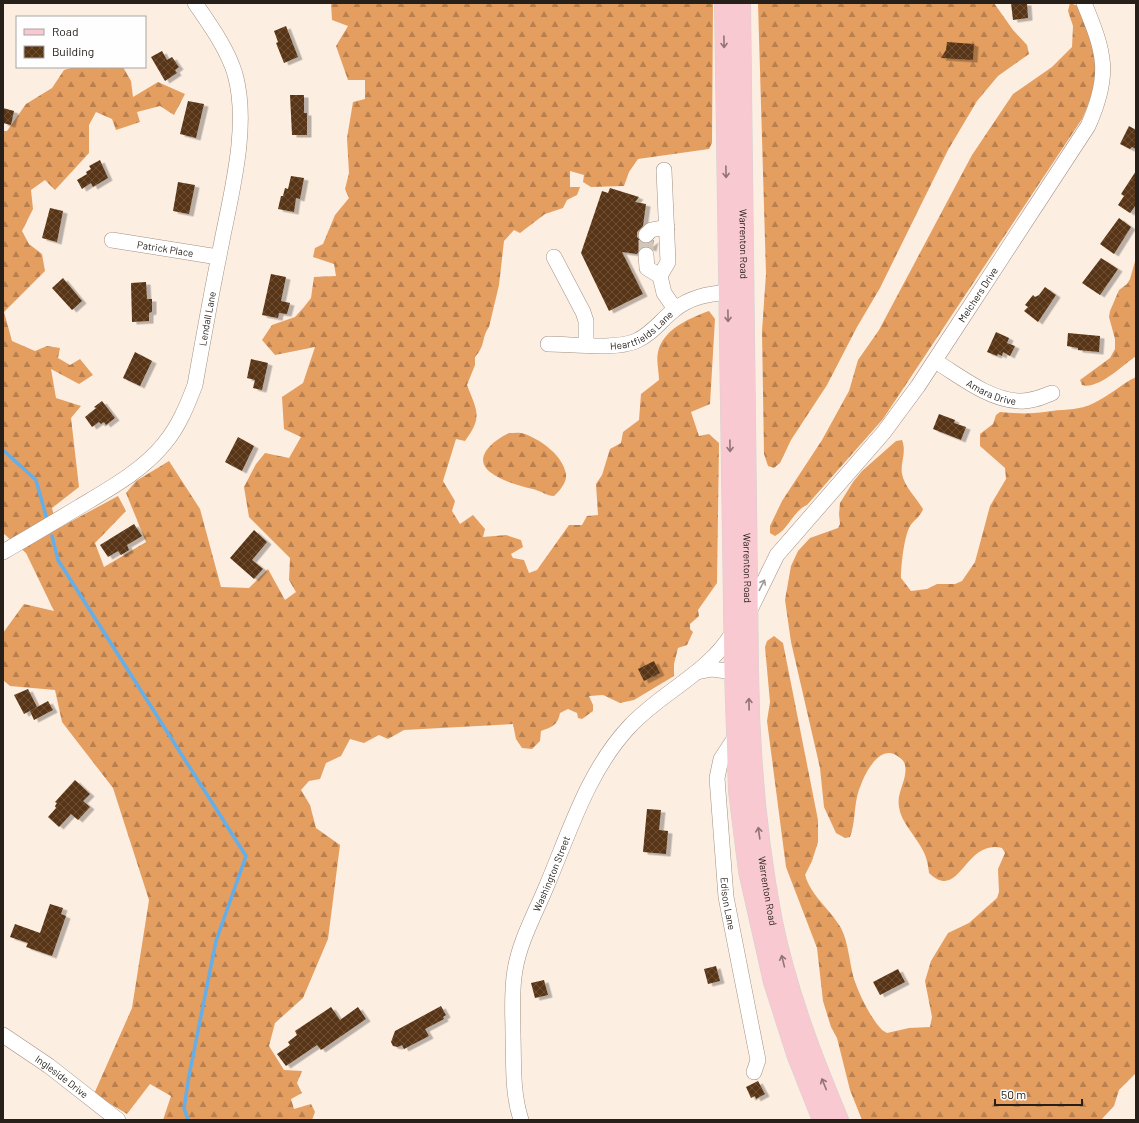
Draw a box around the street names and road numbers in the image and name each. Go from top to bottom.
street label: Warrenton Road [737,209,750,279]
street label: Patrick Place [136,238,194,259]
street label: Melchers Drive [955,265,1000,324]
street label: Lendall Lane [196,290,218,347]
street label: Heartfields Lane [610,308,675,352]
street label: Amara Drive [965,377,1017,407]
street label: Warrenton Road [741,533,754,603]
street label: Washington Street [530,834,572,913]
street label: Warrenton Road [756,856,780,927]
street label: Edison Lane [719,877,738,931]
street label: Ingleside Drive [33,1053,91,1100]

